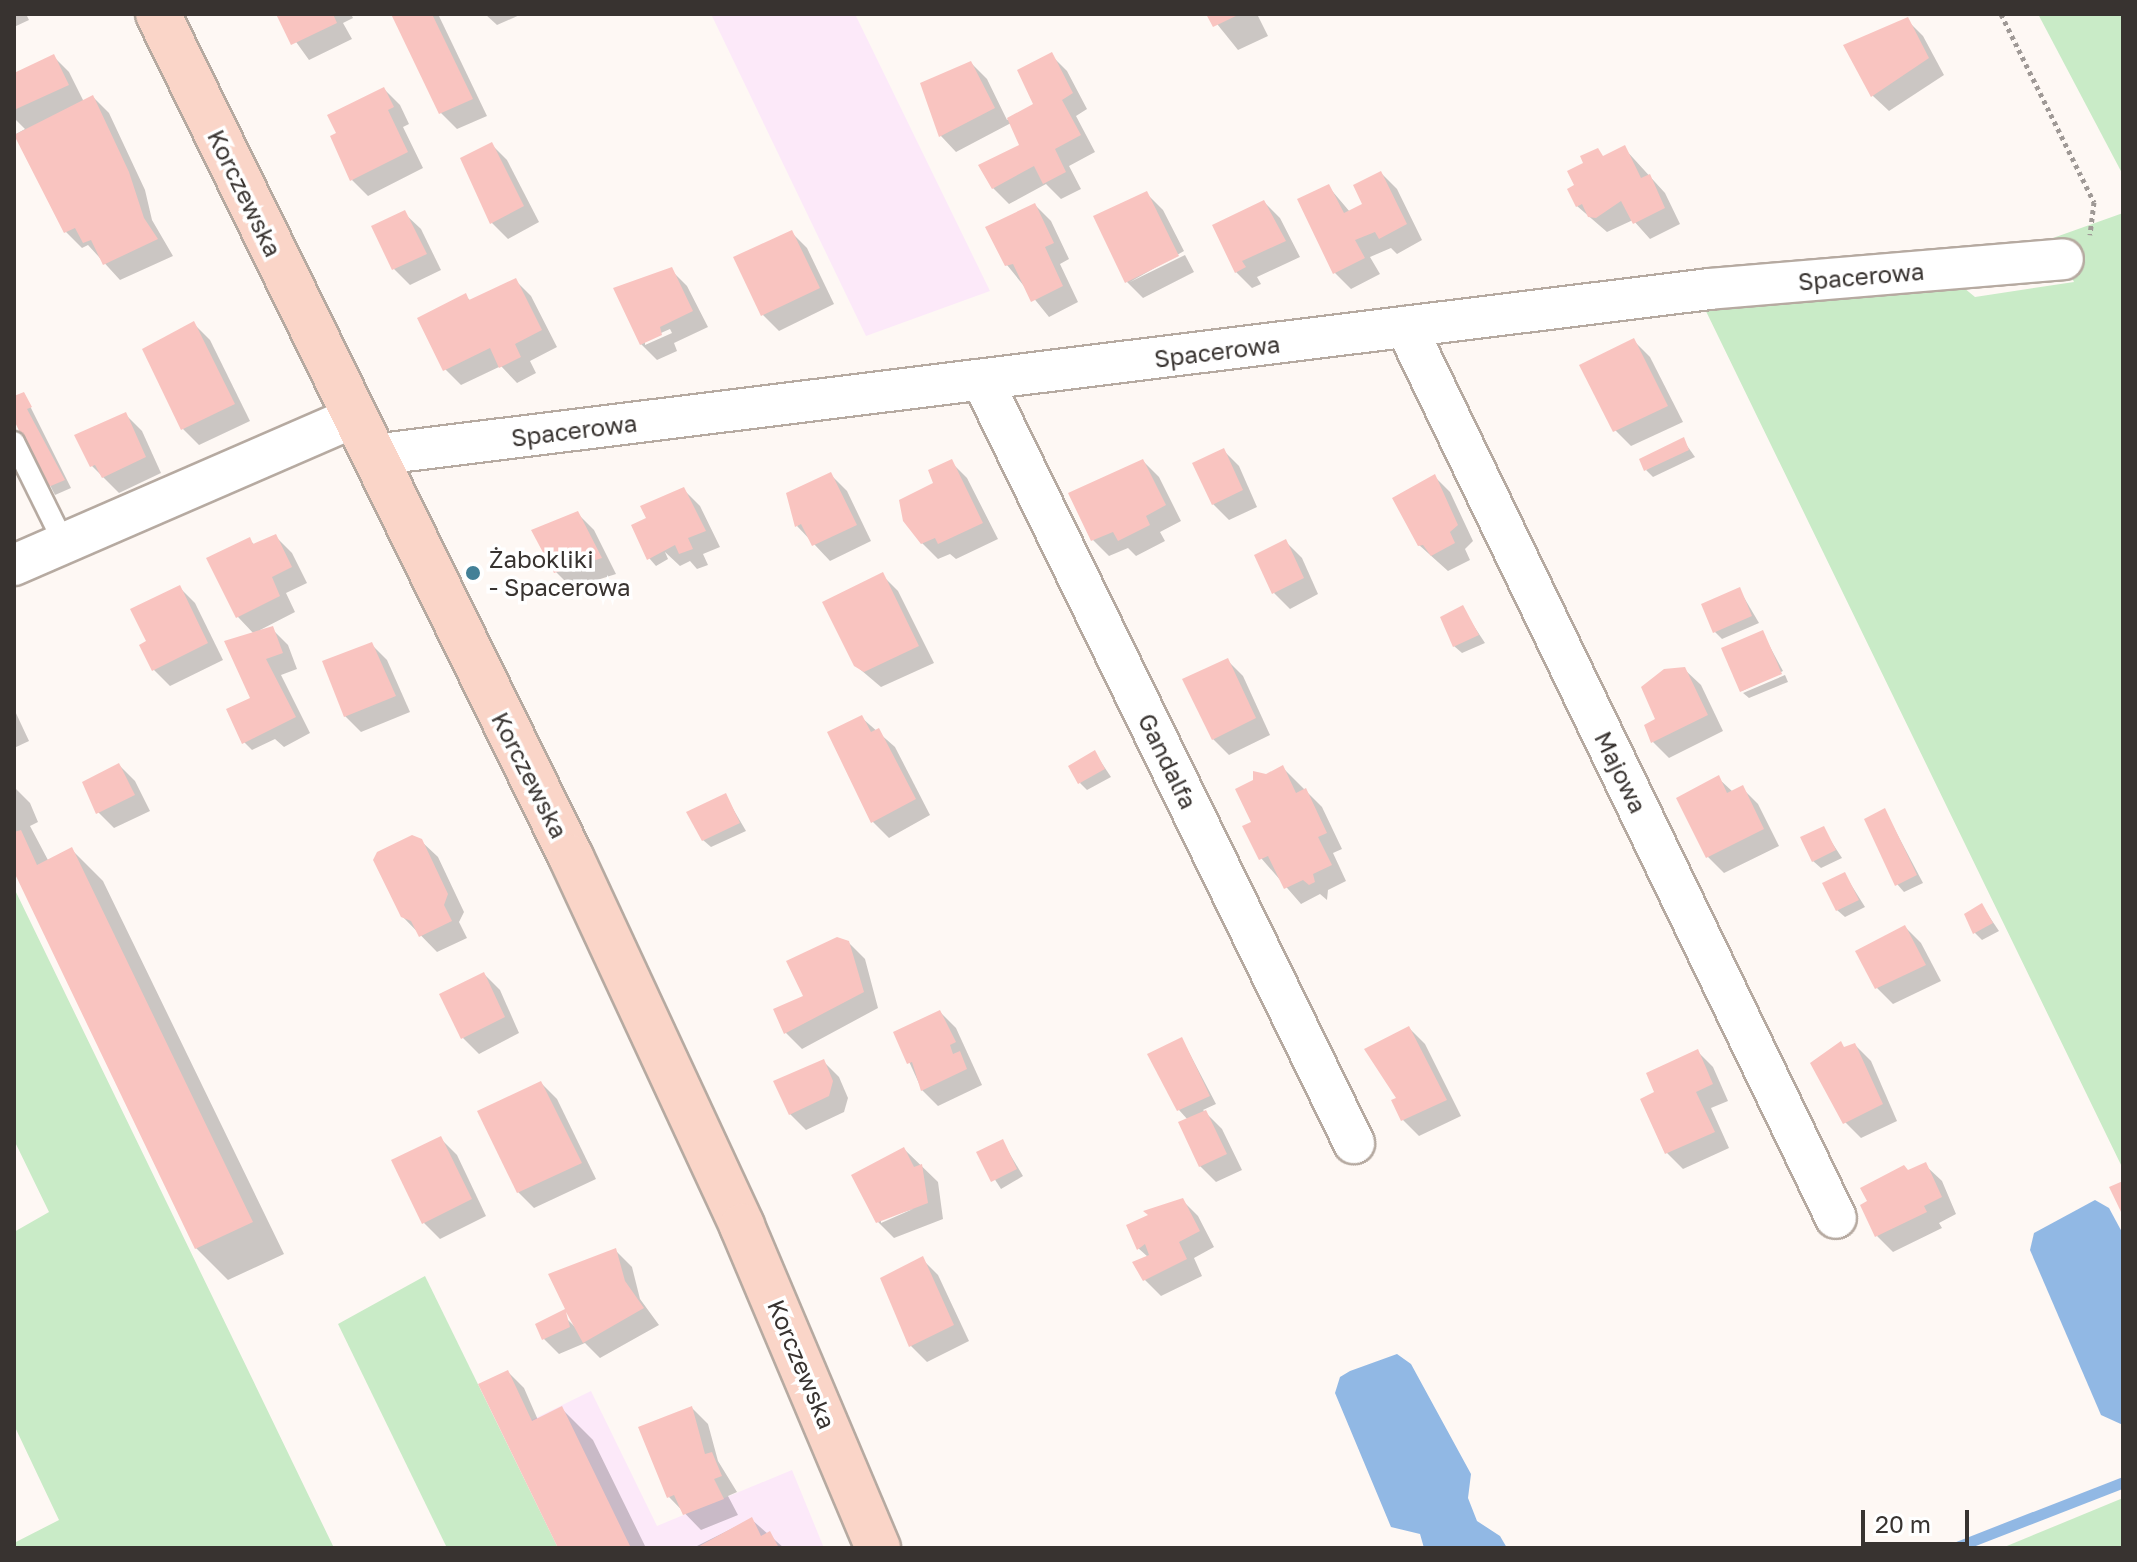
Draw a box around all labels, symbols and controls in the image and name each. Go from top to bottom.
street label: Korczewska [202,125,288,261]
street label: Spacerowa [1797,256,1925,296]
street label: Spacerowa [1152,329,1282,373]
street label: Spacerowa [509,408,639,452]
place label: Żabokliki - Spacerowa [489,545,631,601]
marker: Żabokliki - Spacerowa [464,564,482,582]
street label: Korczewska [486,707,574,843]
street label: Gandalfa [1133,709,1203,813]
street label: Majowa [1589,726,1653,818]
street label: Korczewska [762,1295,842,1433]
scale bar [1865,1494,1973,1544]
text: 20 m [1875,1509,1931,1538]

